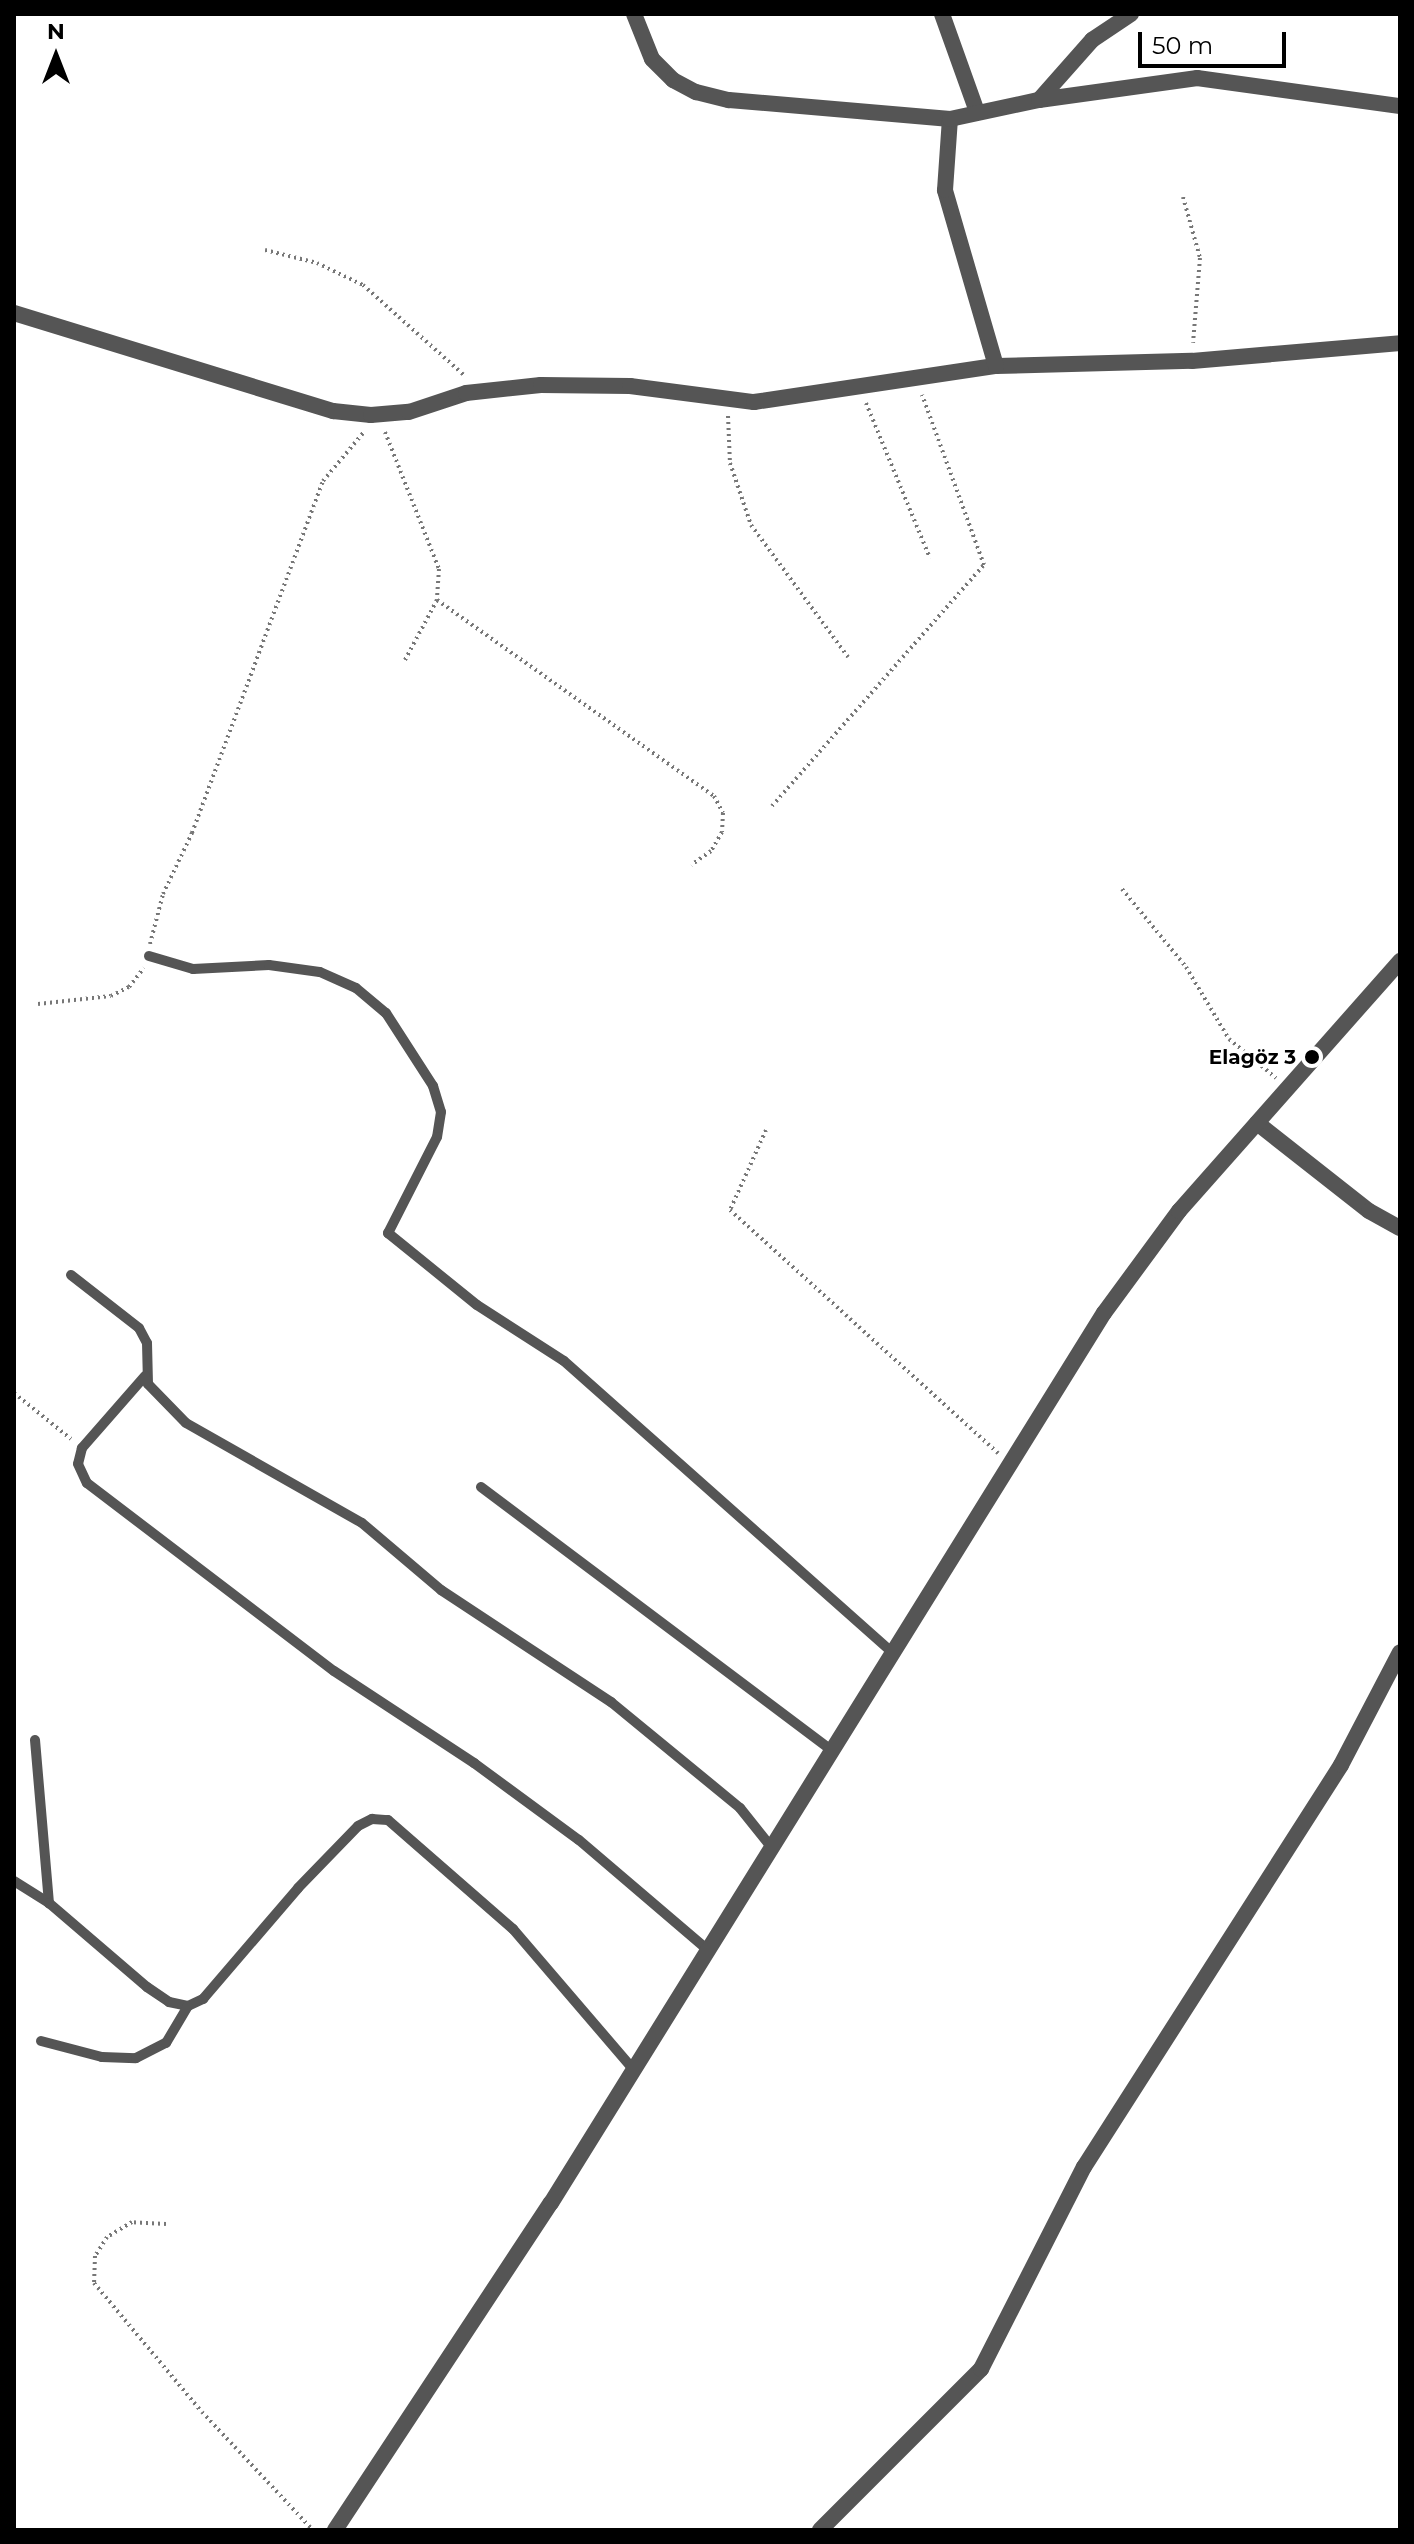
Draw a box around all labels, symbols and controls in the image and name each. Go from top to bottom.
north arrow [16,16,96,96]
scale bar [1142,16,1290,66]
text: N [47,18,65,45]
text: 50 m [1152,31,1213,60]
place label: Elagöz 3 [1209,1045,1296,1069]
marker: Elagöz 3 [1303,1048,1321,1066]

